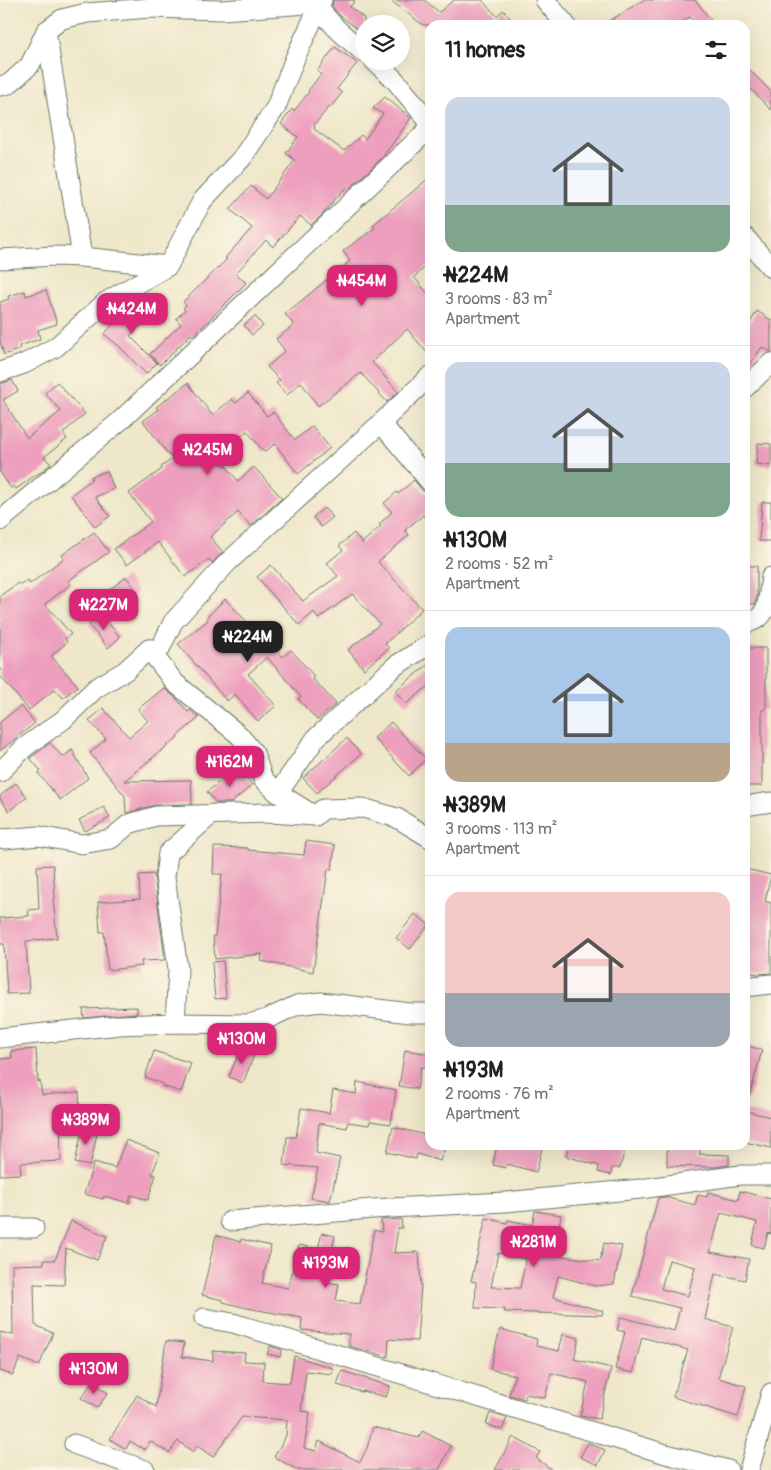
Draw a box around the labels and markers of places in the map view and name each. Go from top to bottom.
pin: ₦454M [327,264,397,307]
pin: ₦424M [97,292,167,335]
pin: ₦245M [173,434,243,476]
pin: ₦227M [69,588,139,631]
pin: ₦224M [213,620,283,663]
pin: ₦162M [195,746,265,788]
pin: ₦130M [207,1022,277,1065]
pin: ₦389M [51,1104,121,1146]
pin: ₦281M [499,1226,569,1268]
pin: ₦193M [291,1246,361,1289]
pin: ₦130M [59,1352,129,1395]

